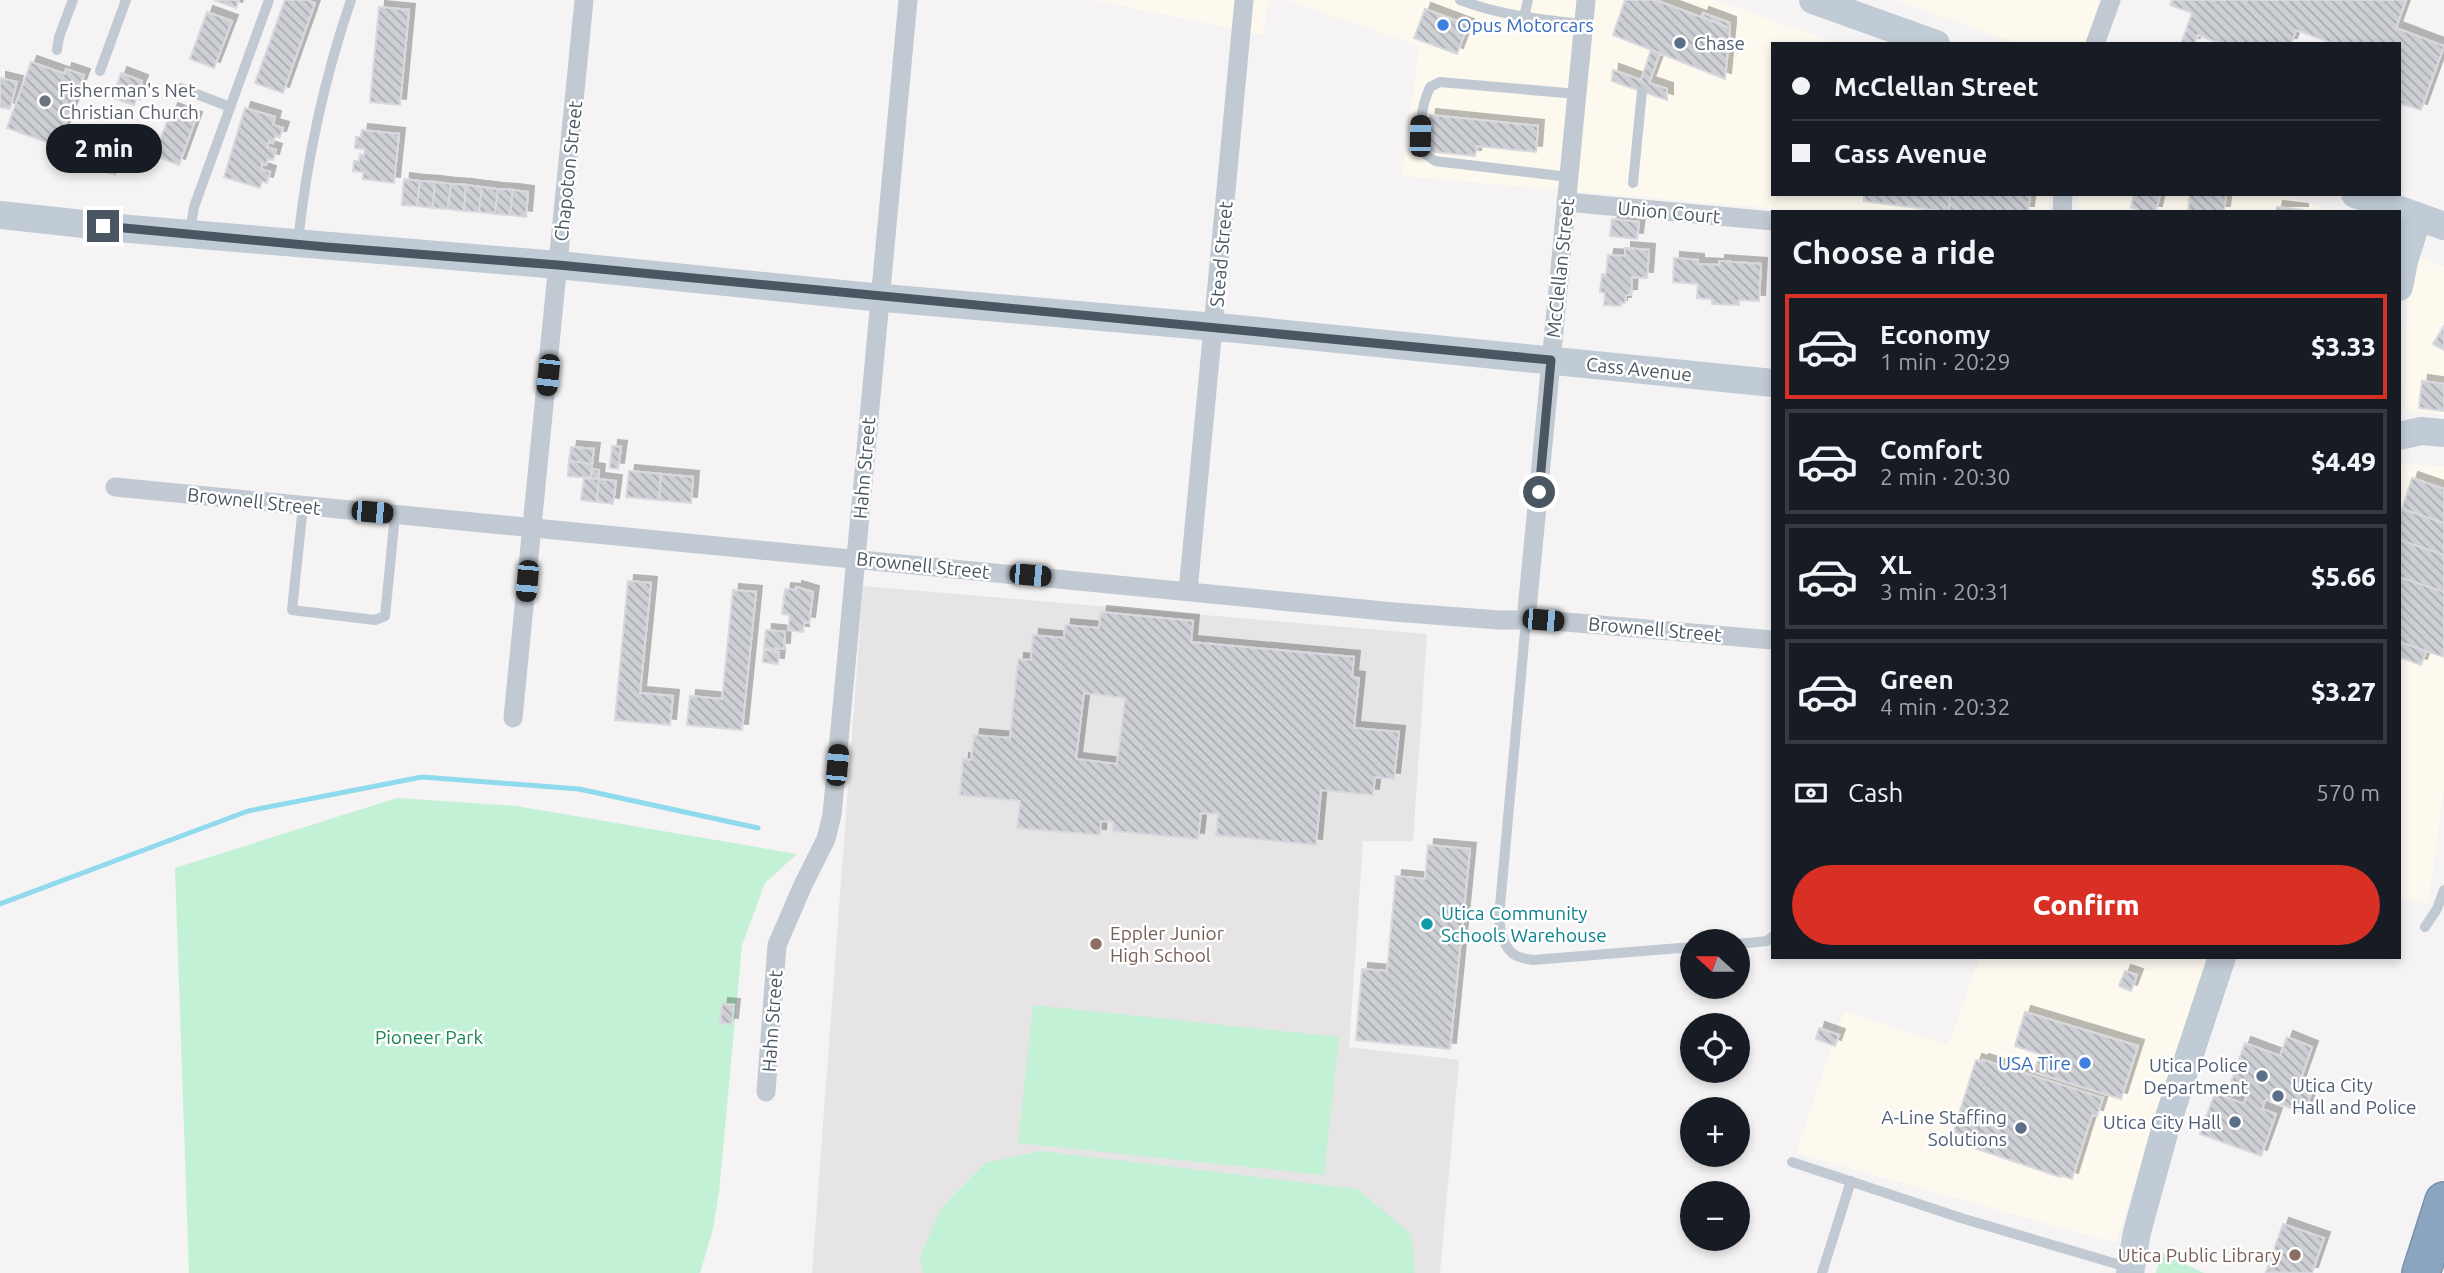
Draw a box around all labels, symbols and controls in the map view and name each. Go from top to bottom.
place label: Opus Motorcars [1457,14,1594,36]
marker: Opus Motorcars [1435,17,1451,33]
place label: Chase [1694,32,1745,54]
marker: Chase [1672,35,1688,51]
text: McClellan Street [1834,72,2039,101]
place label: Fisherman's Net Christian Church [59,79,199,123]
marker: Fisherman's Net Christian Church [37,93,53,109]
street label: Chapoton Street [550,99,586,242]
car [1410,115,1431,157]
callout: 2 min [45,124,161,174]
text: 2 min [75,136,133,161]
text: Cass Avenue [1834,139,1987,168]
street label: McClellan Street [1542,196,1578,339]
street label: Union Court [1617,197,1722,227]
street label: Stead Street [1205,200,1237,308]
route end [87,210,119,242]
text: Choose a ride [1792,234,1995,270]
icon: car [1796,315,1859,378]
text: Economy [1880,320,1990,349]
text: $3.33 [2311,332,2376,361]
text: 1 min · 20:29 [1880,349,2011,374]
car [536,353,561,397]
street label: Cass Avenue [1585,353,1693,385]
street label: Hahn Street [849,416,879,520]
icon: car [1796,430,1859,493]
text: Comfort [1880,435,1983,464]
text: $4.49 [2311,447,2376,476]
text: 2 min · 20:30 [1880,464,2011,489]
route start [1523,476,1555,508]
street label: Brownell Street [186,483,322,519]
car [351,500,394,524]
icon: car [1796,545,1859,608]
street label: Brownell Street [855,547,991,583]
text: XL [1880,550,1911,579]
car [515,559,540,603]
text: $5.66 [2311,562,2376,591]
car [1009,563,1052,587]
text: 3 min · 20:31 [1880,579,2011,604]
car [1522,608,1565,632]
street label: Brownell Street [1587,612,1723,646]
icon: car [1796,660,1859,723]
text: Green [1880,665,1954,694]
text: $3.27 [2311,677,2376,706]
text: 4 min · 20:32 [1880,694,2011,719]
car [825,743,850,787]
icon: cash [1792,774,1830,812]
text: Cash [1848,778,1903,807]
text: 570 m [2316,780,2380,805]
button: Confirm [1792,865,2380,945]
place label: Utica Community Schools Warehouse [1441,902,1607,946]
marker: Utica Community Schools Warehouse [1419,916,1435,932]
place label: Eppler Junior High School [1110,922,1224,966]
north arrow [1680,929,1750,999]
map controls [1680,929,1750,1251]
marker: Eppler Junior High School [1088,936,1104,952]
street label: Hahn Street [757,969,787,1073]
button: locate [1680,1013,1750,1083]
park label: Pioneer Park [375,1026,484,1048]
place label: USA Tire [1998,1052,2071,1074]
place label: Utica Police Department [2143,1054,2249,1098]
marker: USA Tire [2077,1055,2093,1071]
marker: Utica Police Department [2254,1068,2270,1084]
place label: Utica City Hall and Police [2292,1074,2417,1118]
marker: Utica City Hall and Police [2270,1088,2286,1104]
button: + [1680,1097,1750,1167]
place label: A-Line Staffing Solutions [1881,1106,2007,1150]
place label: Utica City Hall [2103,1111,2221,1133]
marker: Utica City Hall [2227,1114,2243,1130]
marker: A-Line Staffing Solutions [2013,1120,2029,1136]
button: − [1680,1181,1750,1251]
place label: Utica Public Library [2118,1244,2281,1266]
marker: Utica Public Library [2287,1247,2303,1263]

